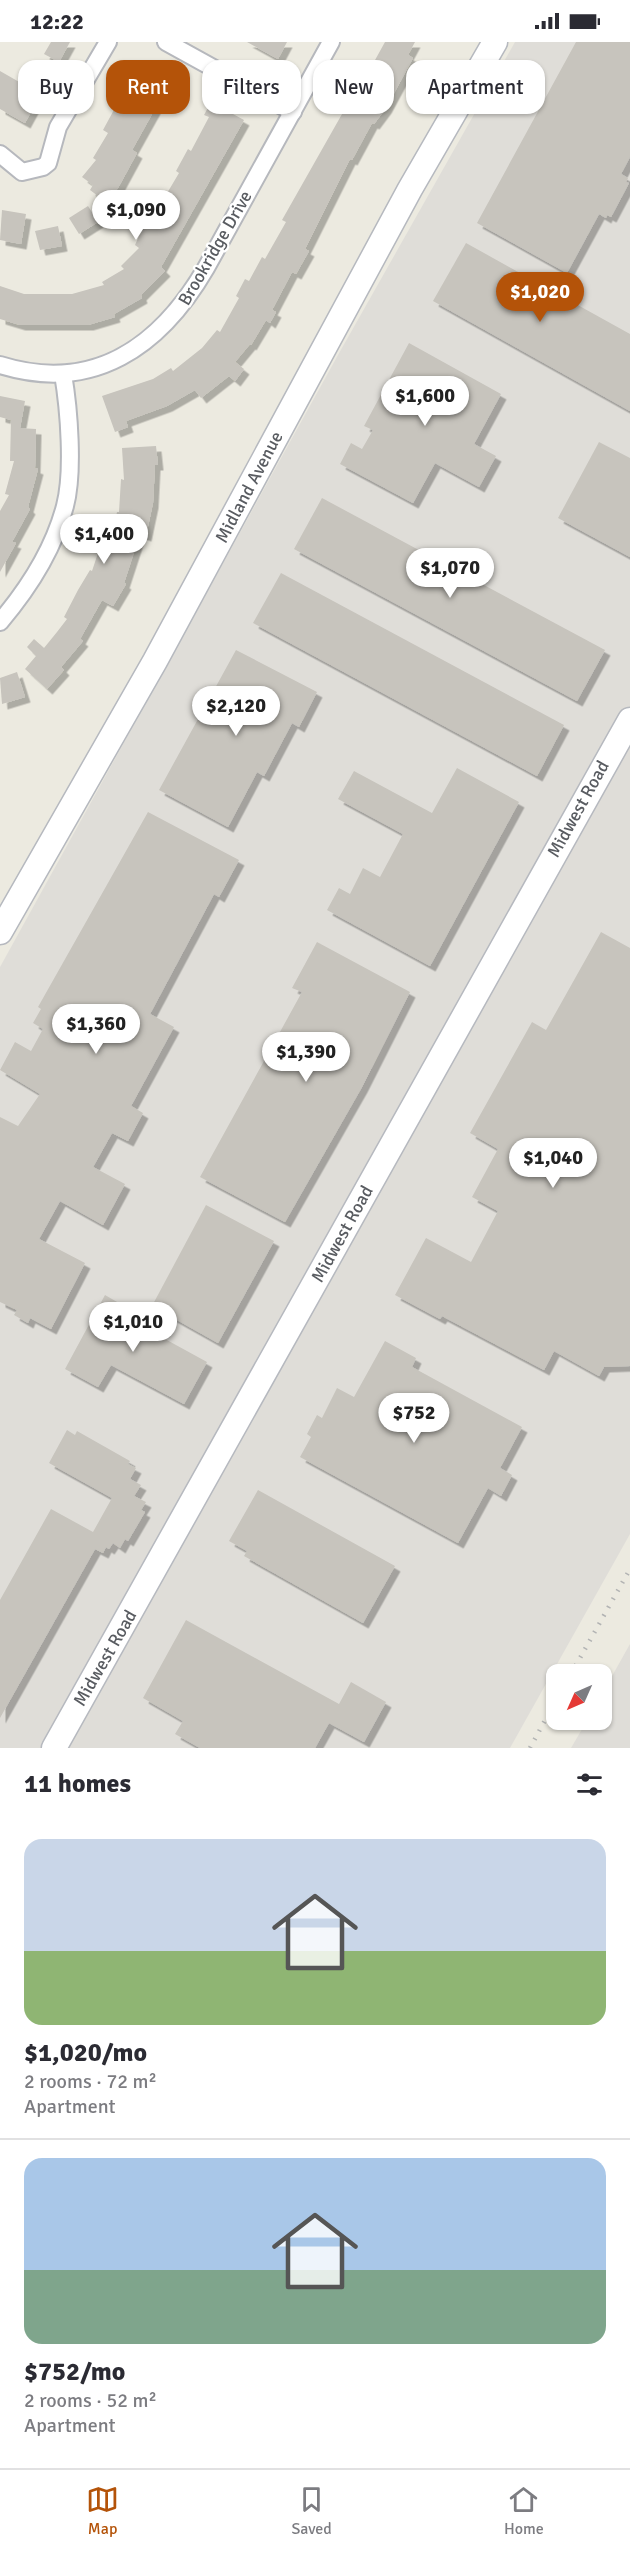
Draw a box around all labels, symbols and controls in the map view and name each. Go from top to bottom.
text: 12:22 [30,8,84,35]
chip: Buy [18,60,94,114]
chip: Rent [106,60,190,114]
chip: Filters [202,60,301,114]
chip: New [313,60,394,114]
chip: Apartment [406,60,545,114]
street label: Brookridge Drive [173,187,257,309]
pin: $1,090 [87,190,185,241]
text: $1,090 [106,197,166,222]
pin: $1,020 [491,272,589,323]
text: $1,020 [510,279,570,304]
pin: $1,600 [376,376,474,427]
text: $1,600 [395,383,455,408]
street label: Midland Avenue [210,428,288,546]
pin: $1,400 [55,514,153,565]
text: $1,400 [74,521,134,546]
pin: $1,070 [401,548,499,599]
text: $1,070 [420,555,480,580]
pin: $2,120 [187,686,285,737]
text: $2,120 [206,693,266,718]
street label: Midwest Road [542,757,614,861]
pin: $1,360 [47,1004,145,1055]
text: $1,360 [66,1011,126,1036]
pin: $1,390 [257,1032,355,1083]
text: $1,390 [276,1039,336,1064]
pin: $1,040 [504,1138,602,1189]
text: $1,040 [523,1145,583,1170]
street label: Midwest Road [306,1182,378,1286]
pin: $1,010 [84,1302,182,1353]
text: $1,010 [103,1309,163,1334]
pin: $752 [378,1393,450,1444]
text: $752 [392,1400,436,1425]
street label: Midwest Road [69,1606,141,1710]
north arrow [546,1664,612,1730]
map controls [546,1664,612,1730]
text: 11 homes [24,1768,131,1800]
icon: filters [573,1768,606,1801]
icon: home [261,1878,369,1986]
text: $1,020/mo [24,2037,147,2069]
text: 2 rooms · 72 m² [24,2069,157,2094]
text: Apartment [24,2094,116,2119]
icon: home [261,2197,369,2305]
text: $752/mo [24,2356,125,2388]
text: 2 rooms · 52 m² [24,2388,157,2413]
text: Apartment [24,2413,116,2438]
tab: Map [86,2483,119,2539]
tab: Saved [291,2483,332,2539]
tab: Home [504,2483,544,2539]

